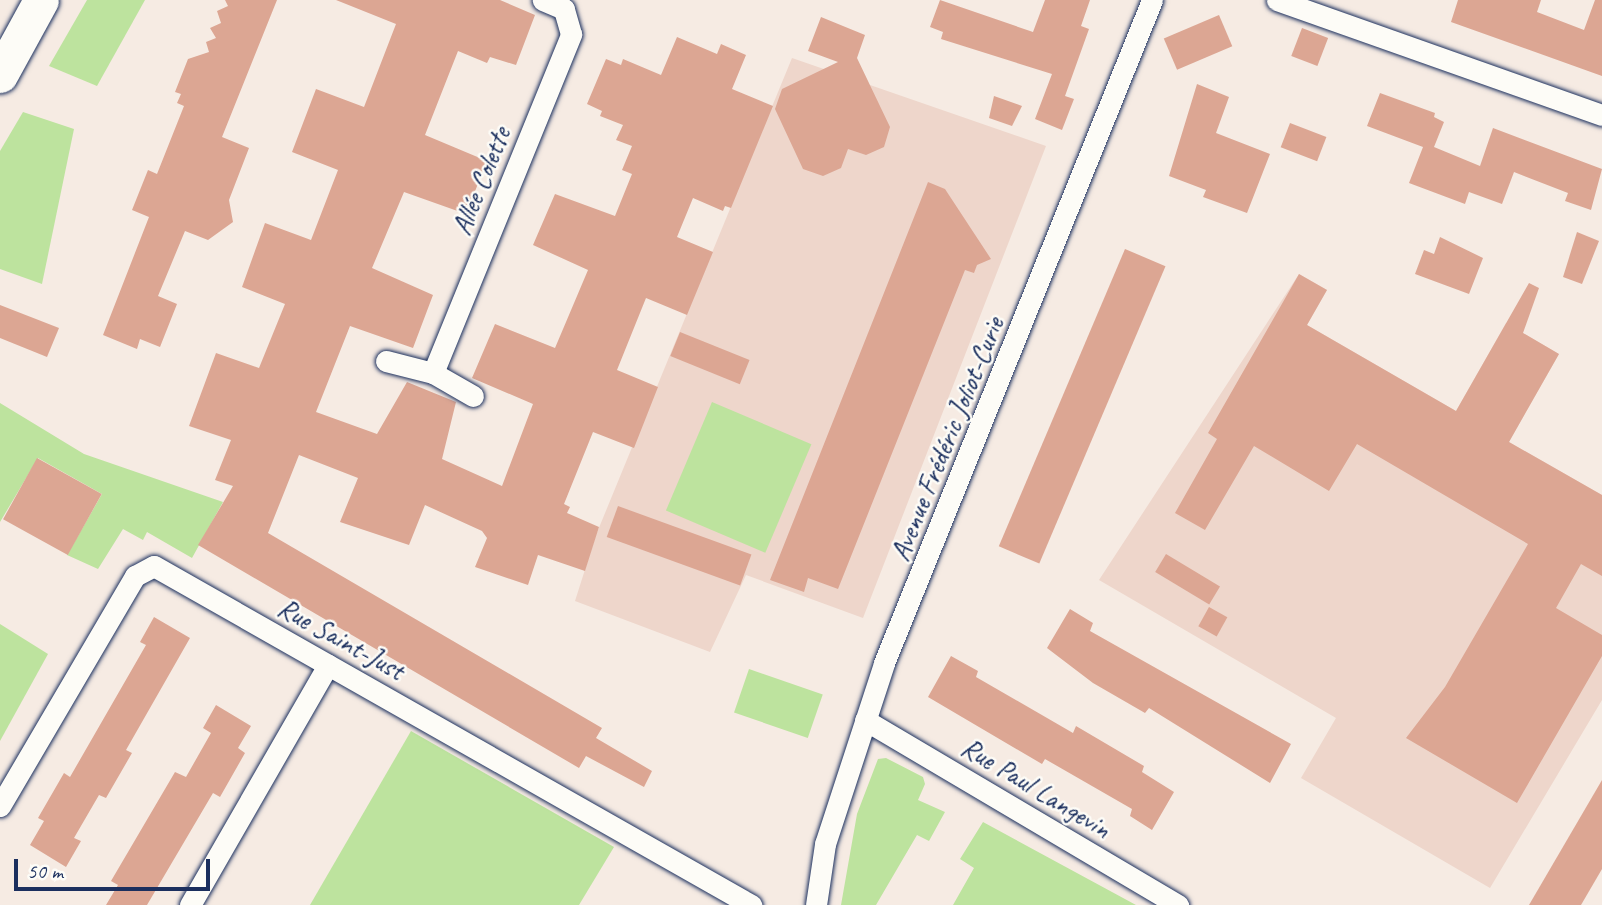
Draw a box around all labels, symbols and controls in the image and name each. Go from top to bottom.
street label: Allée Colette [444,122,518,240]
street label: Avenue Frédéric Joliot-Curie [883,313,1011,565]
street label: Rue Saint-Just [272,591,410,687]
street label: Rue Paul Langevin [955,730,1117,846]
scale bar [18,846,214,890]
text: 50 m [27,858,63,884]

